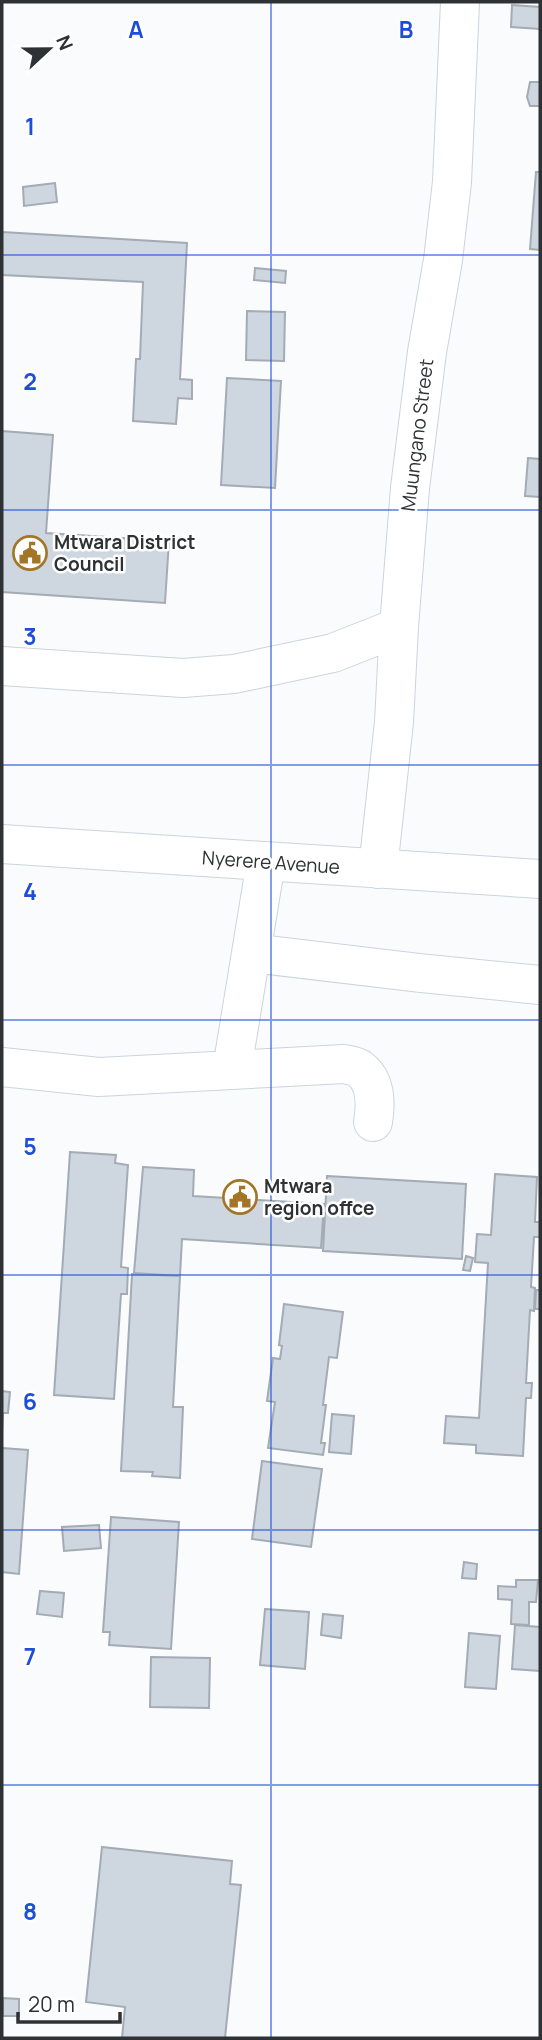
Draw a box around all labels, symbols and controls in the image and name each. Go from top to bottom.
text: A [128,13,144,45]
text: B [399,13,413,45]
north arrow [14,14,84,84]
text: N [50,31,79,54]
text: 1 [25,110,35,142]
street label: Muungano Street [395,357,439,513]
text: 2 [23,365,37,397]
place label: Mtwara District Council [54,529,195,577]
public building icon: Mtwara District Council [11,534,49,572]
text: 3 [23,620,37,652]
street label: Nyerere Avenue [201,844,341,880]
text: 4 [23,875,37,907]
text: 5 [23,1130,37,1162]
place label: Mtwara region offce [264,1173,374,1221]
public building icon: Mtwara region offce [221,1178,259,1216]
text: 6 [23,1385,37,1417]
text: 7 [24,1640,36,1672]
text: 8 [23,1895,37,1927]
scale bar [18,1980,119,2024]
text: 20 m [28,1990,75,2018]

